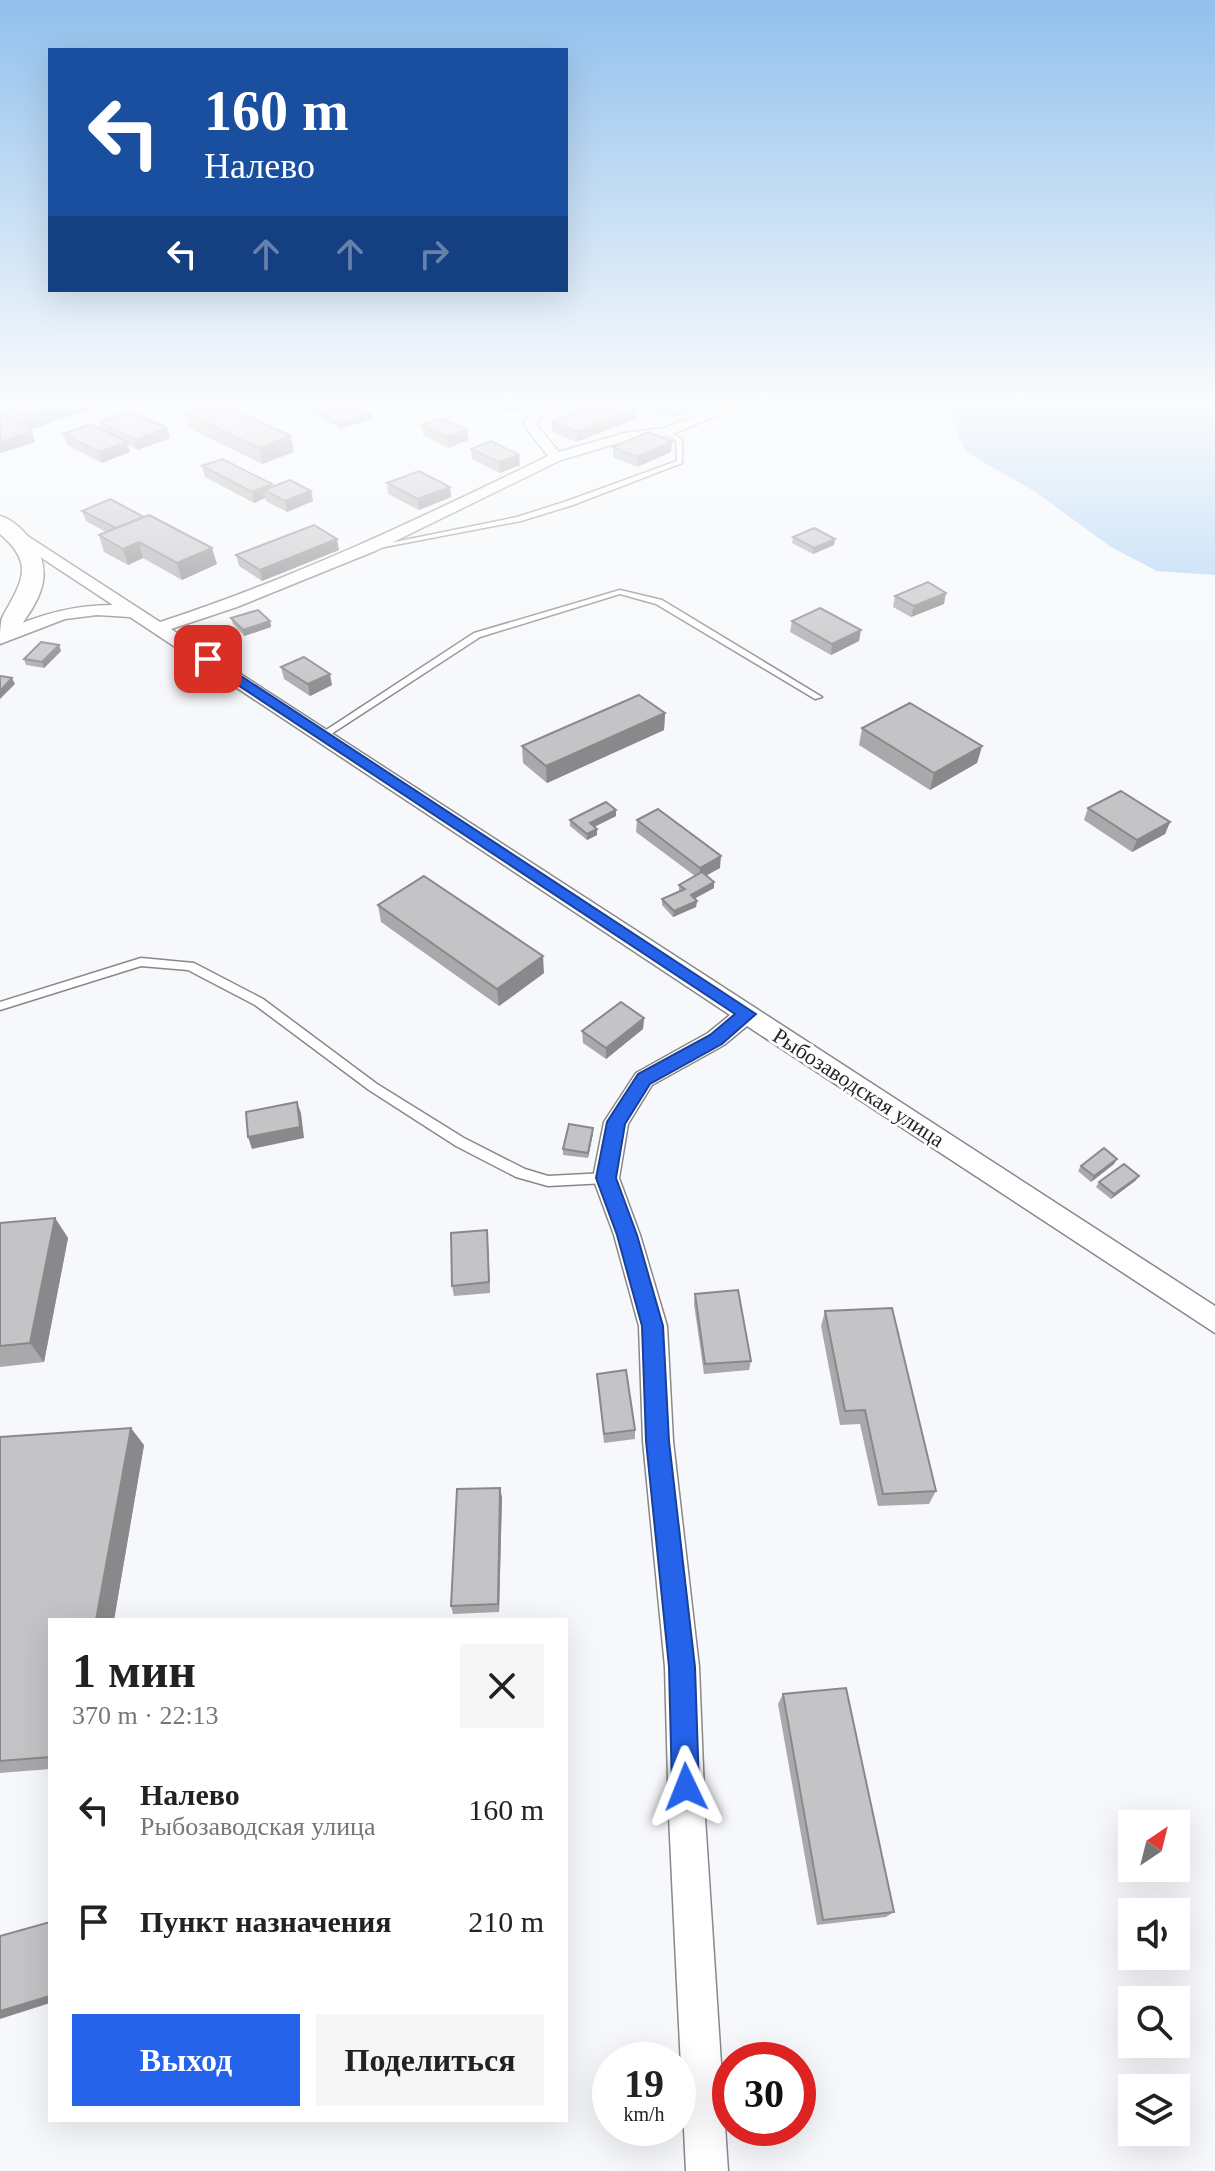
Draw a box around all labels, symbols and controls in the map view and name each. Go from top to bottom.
icon: left [72,80,176,184]
text: 160 m [204,80,349,142]
text: Налево [204,146,315,186]
icon: left [160,232,204,276]
icon: ahead [244,232,288,276]
icon: ahead [328,232,372,276]
icon: right [412,232,456,276]
pin [174,625,242,693]
icon: arrive [186,637,230,681]
street label: Рыбозаводская улица [768,1023,949,1152]
text: 1 мин [72,1644,196,1697]
button: close [460,1644,544,1728]
text: 370 m · 22:13 [72,1701,219,1730]
position arrow [644,1745,728,1829]
text: Налево [140,1778,240,1811]
icon: left [72,1788,116,1832]
text: 160 m [468,1793,544,1826]
north arrow [1118,1810,1190,1882]
map controls [1118,1810,1190,2146]
text: Рыбозаводская улица [140,1812,376,1841]
button: sound [1118,1898,1190,1970]
icon: arrive [72,1900,116,1944]
text: Пункт назначения [140,1905,392,1938]
text: 210 m [468,1905,544,1938]
button: search [1118,1986,1190,2058]
button: Выход [72,2014,300,2106]
button: Поделиться [316,2014,544,2106]
speed limit sign: 30 [712,2042,816,2146]
text: 19 [624,2061,664,2106]
button: layers [1118,2074,1190,2146]
text: km/h [623,2103,665,2125]

